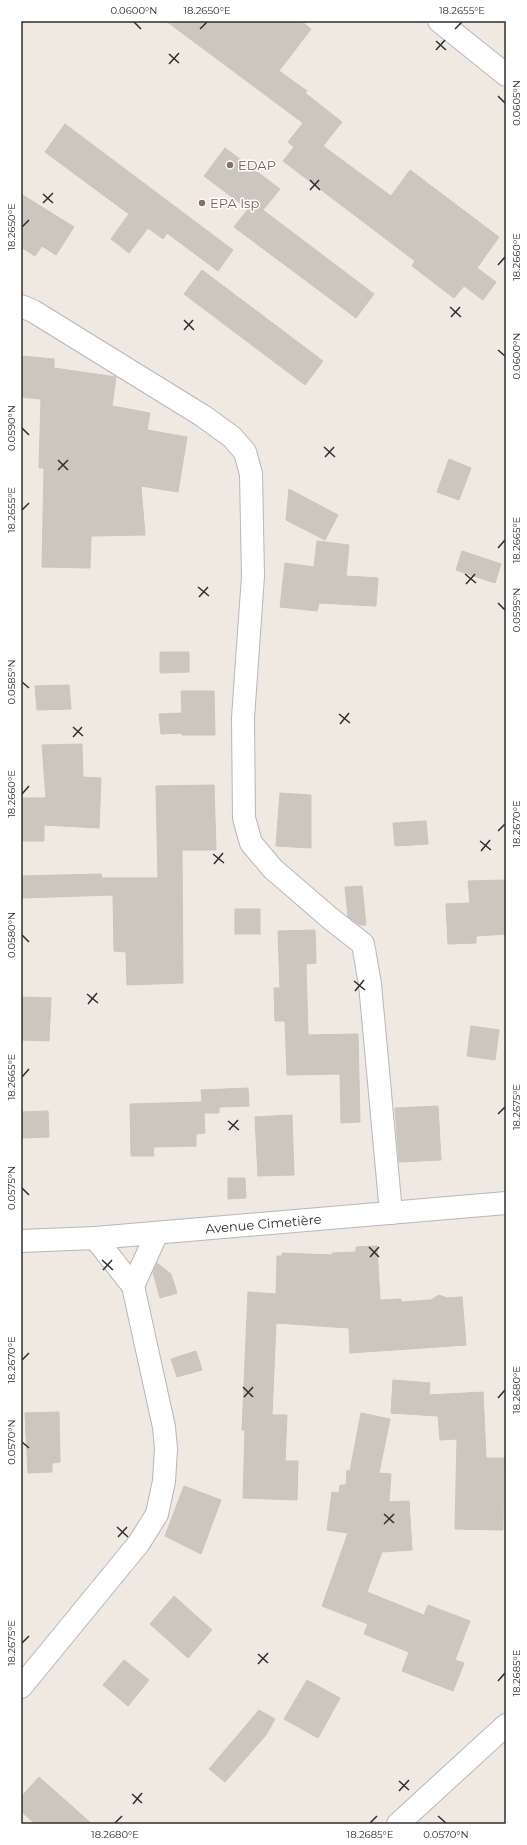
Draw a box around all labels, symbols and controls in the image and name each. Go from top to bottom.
text: 0.0600°N [111,4,157,17]
text: 18.2650°E [183,4,231,17]
text: 18.2655°E [439,4,485,17]
text: 0.0605°N [510,80,523,126]
place label: EDAP [238,157,276,173]
marker: EDAP [225,160,235,170]
place label: EPA Isp [210,195,259,211]
marker: EPA Isp [197,198,207,208]
text: 18.2650°E [5,203,18,251]
text: 18.2660°E [510,233,523,281]
text: 0.0600°N [510,333,523,379]
text: 0.0590°N [5,405,18,451]
text: 18.2655°E [5,487,18,533]
text: 18.2665°E [510,516,523,563]
text: 0.0595°N [510,588,523,632]
text: 0.0585°N [5,659,18,705]
text: 18.2660°E [5,770,18,818]
text: 18.2670°E [510,800,523,848]
text: 0.0580°N [5,912,18,958]
text: 18.2665°E [5,1053,18,1100]
text: 18.2675°E [510,1084,523,1130]
text: 0.0575°N [5,1166,18,1210]
street label: Avenue Cimetière [205,1211,322,1237]
text: 18.2670°E [5,1336,18,1384]
text: 18.2680°E [510,1366,523,1414]
text: 0.0570°N [5,1419,18,1465]
text: 18.2675°E [5,1620,18,1666]
text: 18.2685°E [510,1649,523,1696]
text: 18.2680°E [91,1828,139,1841]
text: 18.2685°E [347,1828,394,1841]
text: 0.0570°N [423,1828,469,1841]

